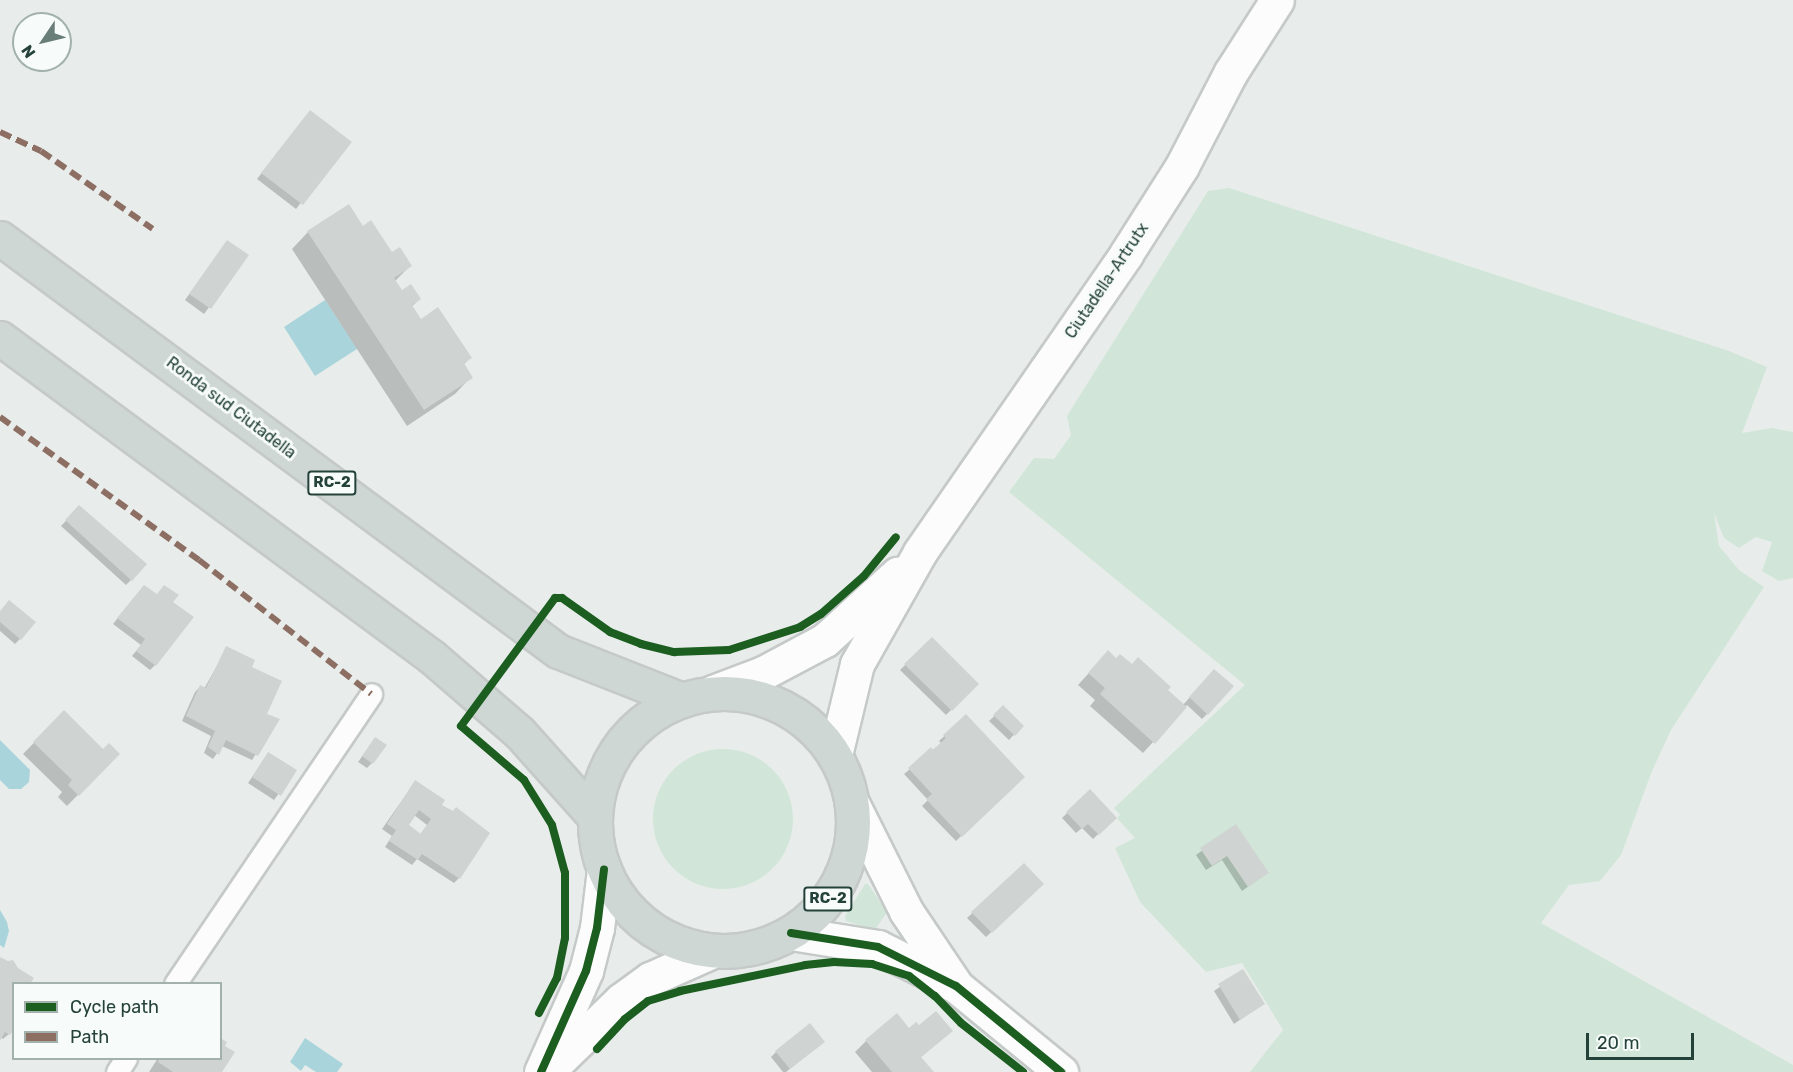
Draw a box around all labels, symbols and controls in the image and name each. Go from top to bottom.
north arrow [12,12,72,72]
text: N [17,41,40,62]
street label: Ciutadella-Artrutx [1061,220,1153,342]
street label: Ronda sud Ciutadella [162,353,300,463]
road number: RC-2 [306,471,358,495]
road number: RC-2 [802,887,854,911]
legend [12,982,222,1060]
text: Cycle path [70,996,159,1018]
scale bar [1589,1021,1697,1059]
text: Path [70,1026,109,1048]
text: 20 m [1597,1032,1639,1054]

